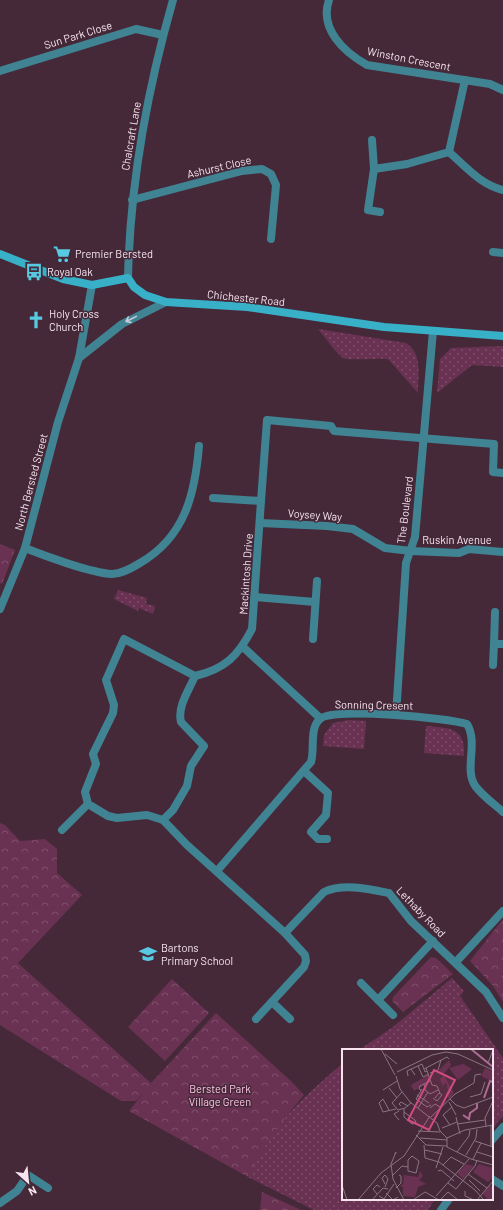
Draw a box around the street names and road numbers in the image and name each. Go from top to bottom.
street label: Sun Park Close [42,18,114,51]
street label: Winston Crescent [366,44,452,73]
street label: Chalcraft Lane [118,100,143,171]
street label: Ashurst Close [185,153,252,180]
street label: Chichester Road [206,287,286,308]
street label: North Bersted Street [11,432,50,532]
street label: The Boulevard [394,475,415,544]
street label: Voysey Way [287,506,343,523]
street label: Mackintosh Drive [236,533,255,615]
street label: Ruskin Avenue [422,533,492,546]
street label: Sonning Cresent [335,697,413,712]
street label: Lethaby Road [394,884,449,940]

